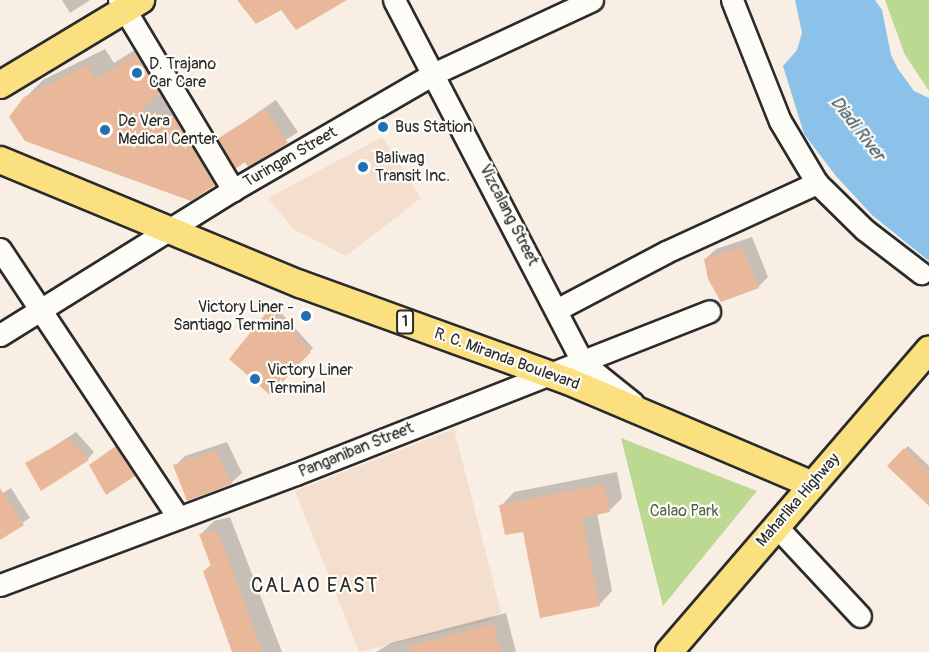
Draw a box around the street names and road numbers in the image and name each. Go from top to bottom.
street label: Turingan Street [240,122,340,192]
street label: Vizcalang Street [475,161,543,269]
road number: 1 [396,310,414,334]
street label: R. C. Miranda Boulevard [432,324,582,394]
street label: Panganiban Street [296,418,416,482]
street label: Maharlika Highway [752,449,844,551]

